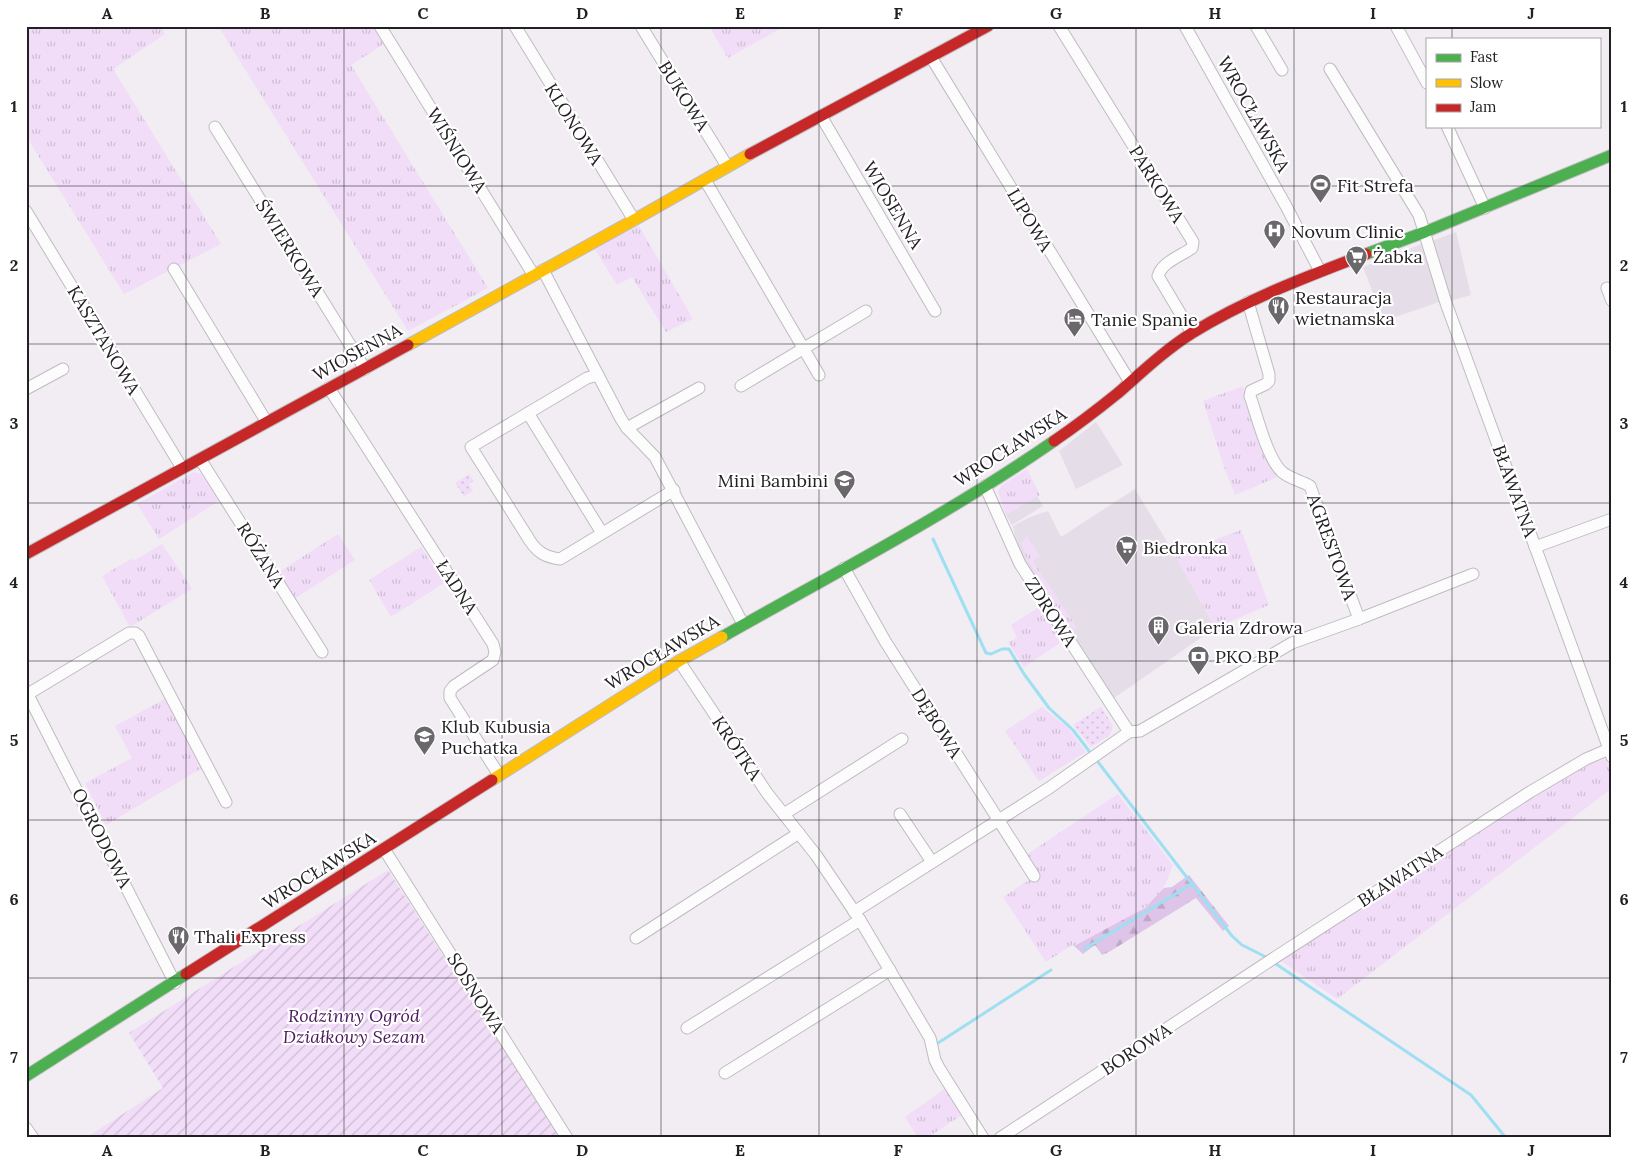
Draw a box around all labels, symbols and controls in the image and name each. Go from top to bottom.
text: A [102,3,113,23]
text: B [260,3,271,23]
text: C [417,3,429,23]
text: D [576,3,588,23]
text: E [735,3,745,23]
text: F [893,3,903,23]
text: G [1050,3,1062,23]
text: H [1209,3,1222,23]
text: I [1370,3,1376,23]
text: J [1527,3,1535,23]
legend [1426,38,1600,128]
text: Fast [1470,47,1498,66]
street label: WROCŁAWSKA [1213,52,1296,177]
street label: BUKOWA [653,56,715,136]
text: Slow [1470,73,1503,92]
street label: KLONOWA [540,79,609,170]
text: 1 [11,96,17,116]
text: 1 [1621,96,1627,116]
text: Jam [1469,97,1497,116]
street label: WIŚNIOWA [422,103,493,197]
street label: PARKOWA [1124,141,1190,228]
street label: WIOSENNA [858,157,929,254]
sports icon: Fit Strefa [1309,173,1333,204]
place label: Fit Strefa [1337,174,1414,197]
street label: LIPOWA [1002,184,1058,256]
street label: ŚWIERKOWA [251,195,330,302]
hospital icon: Novum Clinic [1263,219,1287,250]
place label: Novum Clinic [1291,220,1404,243]
supermarket icon: Żabka [1345,244,1369,275]
place label: Żabka [1373,245,1423,268]
text: 2 [10,255,18,275]
text: 2 [1620,255,1628,275]
street label: KASZTANOWA [62,281,146,399]
place label: Restauracja wietnamska [1295,286,1395,330]
restaurant icon: Restauracja wietnamska [1267,295,1291,326]
hotel icon: Tanie Spanie [1063,307,1087,338]
place label: Tanie Spanie [1091,308,1198,331]
street label: WIOSENNA [308,318,406,386]
street label: WROCŁAWSKA [950,402,1071,492]
text: 3 [10,413,19,433]
text: 3 [1620,413,1629,433]
street label: BŁAWATNA [1488,442,1543,541]
school or university icon: Mini Bambini [832,468,856,499]
place label: Mini Bambini [718,469,828,492]
street label: AGRESTOWA [1302,490,1362,604]
street label: RÓŻANA [232,518,290,593]
supermarket icon: Biedronka [1115,535,1139,566]
place label: Biedronka [1143,536,1228,559]
street label: ŁADNA [431,555,483,619]
text: 4 [10,572,19,592]
text: 4 [1620,572,1629,592]
street label: ZDROWA [1020,573,1082,652]
street label: WROCŁAWSKA [601,609,724,695]
building icon: Galeria Zdrowa [1147,615,1171,646]
place label: Galeria Zdrowa [1175,616,1303,639]
bank icon: PKO BP [1187,644,1211,675]
place label: PKO BP [1215,645,1279,668]
street label: DĘBOWA [907,684,968,763]
street label: KRÓTKA [707,711,767,785]
place label: Klub Kubusia Puchatka [441,715,551,759]
school or university icon: Klub Kubusia Puchatka [413,724,437,755]
text: 5 [10,730,19,750]
text: 5 [1620,730,1629,750]
street label: OGRODOWA [67,784,137,893]
street label: WROCŁAWSKA [258,826,380,914]
street label: BŁAWATNA [1353,840,1447,912]
text: 6 [9,889,19,909]
text: 6 [1619,889,1629,909]
restaurant icon: Thali Express [166,924,190,955]
place label: Thali Express [194,925,306,948]
street label: SOSNOWA [442,948,510,1038]
park label: Rodzinny Ogród Działkowy Sezam [283,1004,426,1048]
street label: BOROWA [1097,1017,1176,1080]
text: 7 [10,1047,18,1067]
text: 7 [1620,1047,1628,1067]
text: A [102,1140,113,1160]
text: B [260,1140,271,1160]
text: C [417,1140,429,1160]
text: D [576,1140,588,1160]
text: E [735,1140,745,1160]
text: F [893,1140,903,1160]
text: G [1050,1140,1062,1160]
text: H [1209,1140,1222,1160]
text: I [1370,1140,1376,1160]
text: J [1527,1140,1535,1160]

